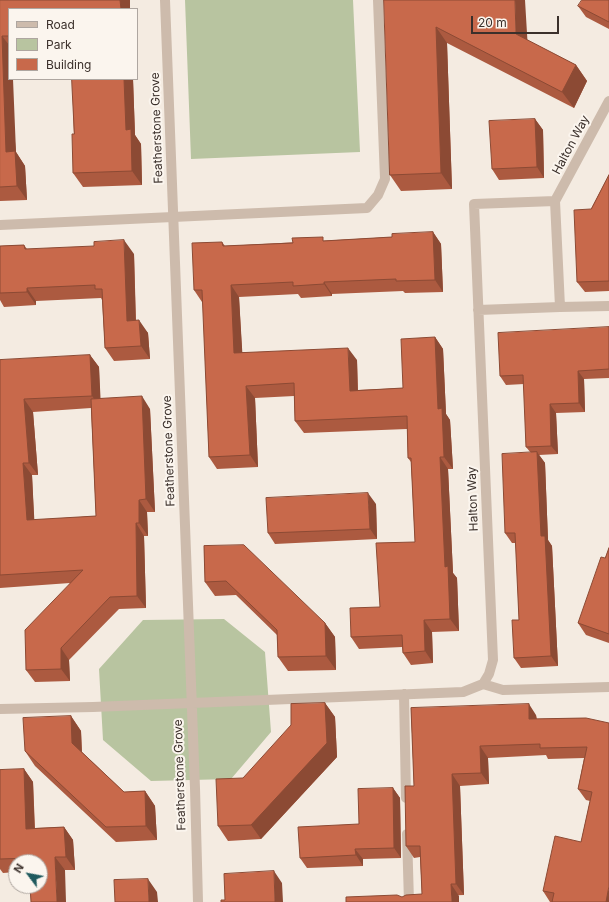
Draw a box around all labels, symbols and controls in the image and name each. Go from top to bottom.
legend [8,8,138,80]
scale bar [473,8,561,34]
text: 20 m [478,15,507,30]
text: Road [46,17,75,32]
text: Park [46,37,72,52]
text: Building [46,57,91,72]
street label: Featherstone Grove [148,72,166,184]
street label: Halton Way [549,113,593,177]
street label: Featherstone Grove [160,395,178,507]
street label: Halton Way [465,466,481,532]
street label: Featherstone Grove [171,719,189,831]
north arrow [8,854,48,894]
text: N [11,861,27,875]

